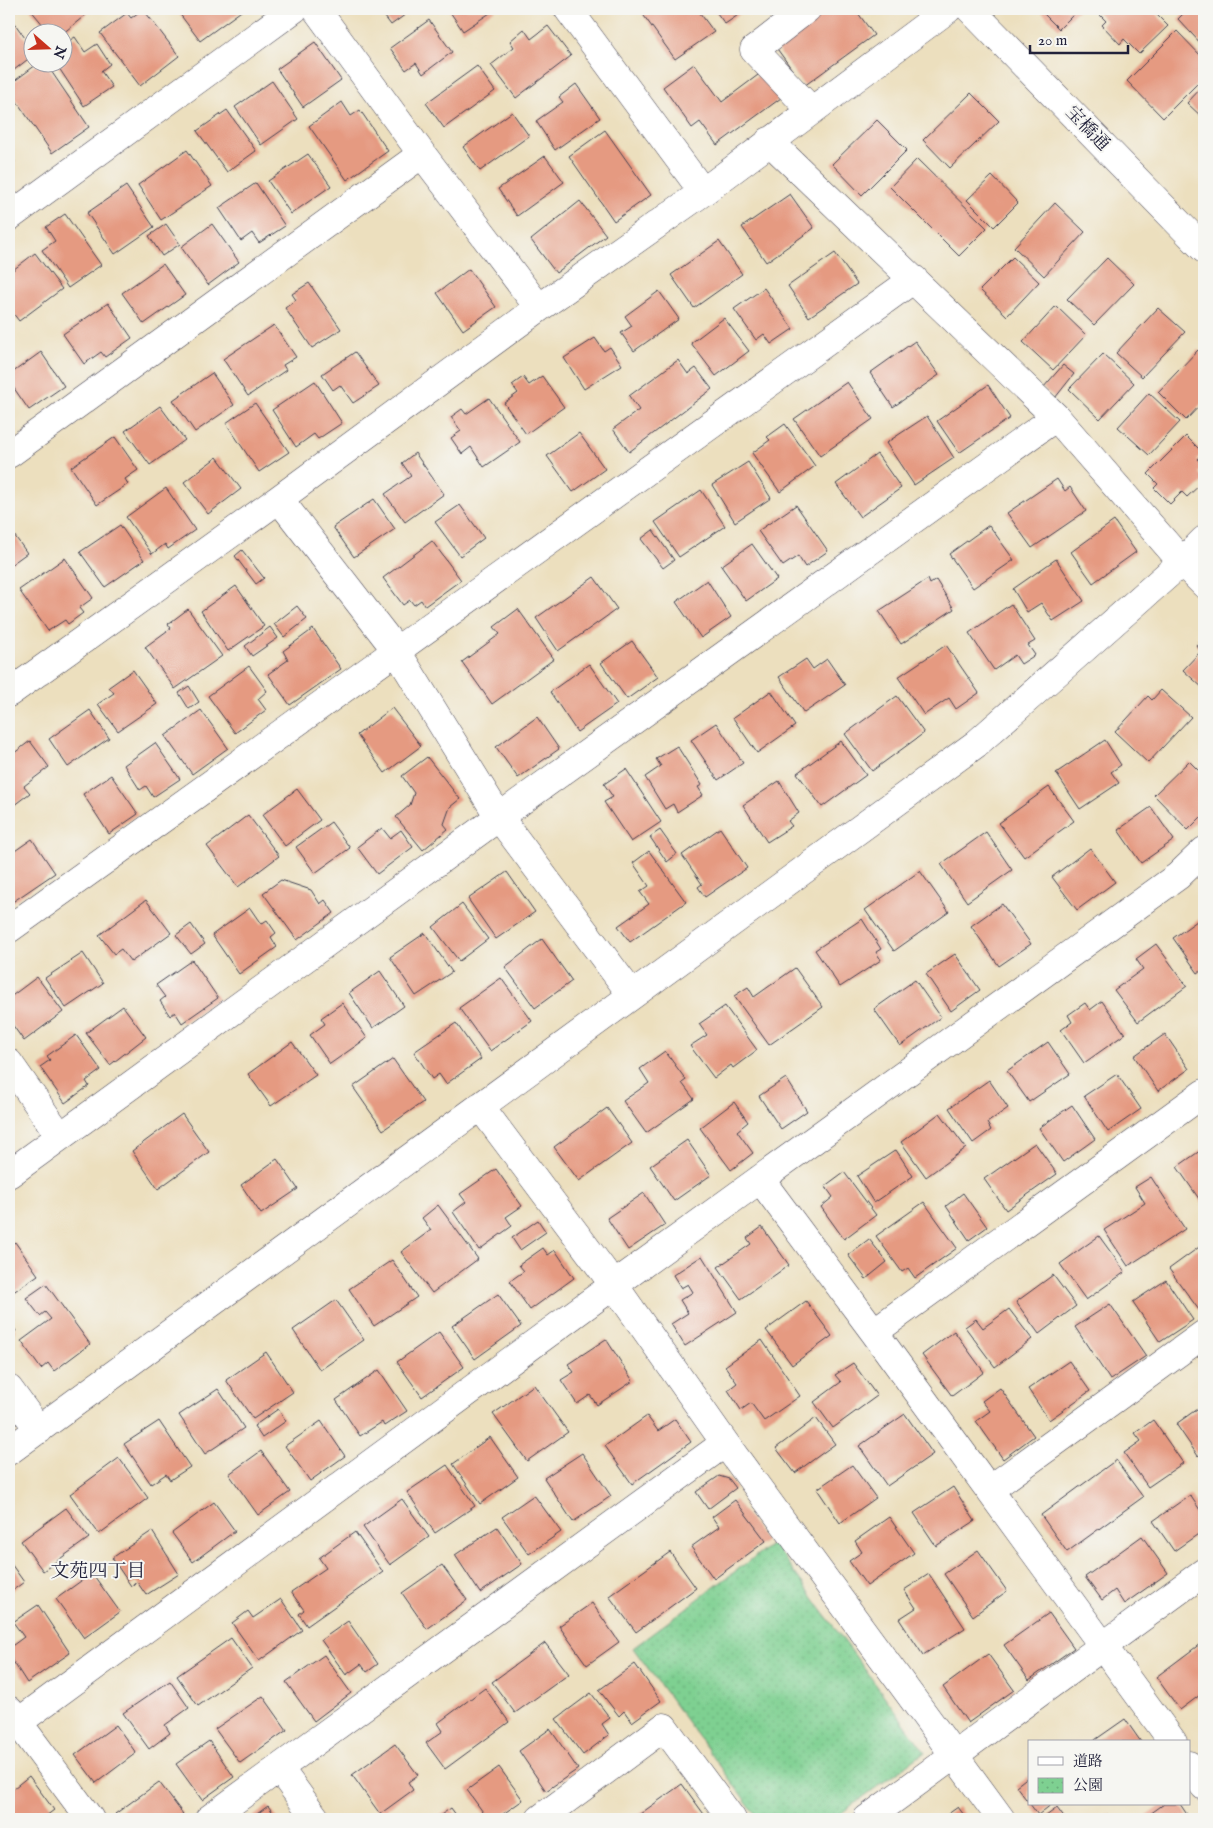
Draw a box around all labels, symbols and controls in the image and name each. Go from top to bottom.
north arrow [22,22,72,72]
scale bar [1030,22,1128,54]
text: 20 m [1038,31,1068,50]
text: N [49,42,70,61]
street label: 宝橋通 [1060,102,1114,156]
district label: 文苑四丁目 [50,1560,146,1584]
legend [1028,1740,1190,1806]
text: 道路 [1073,1752,1103,1771]
text: 公園 [1073,1776,1103,1795]

